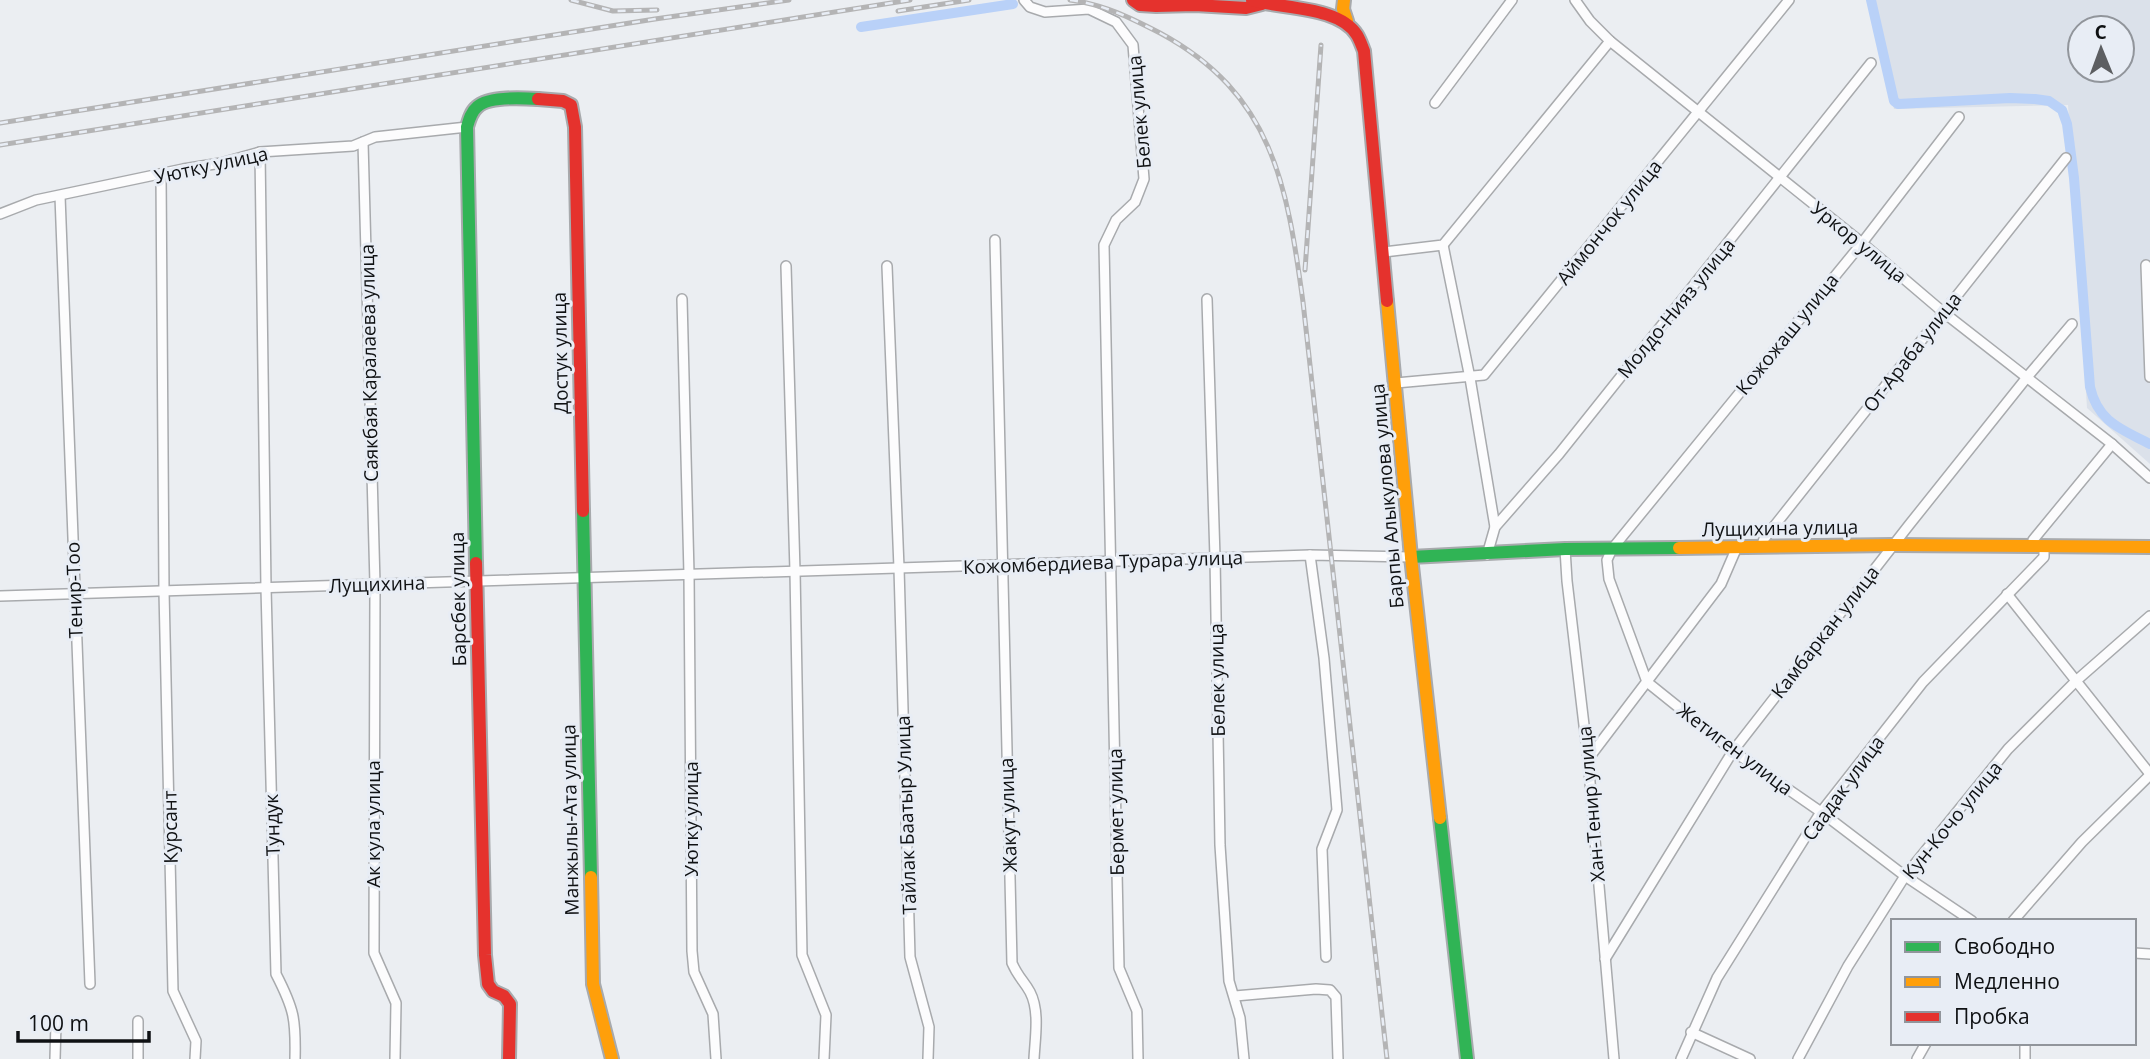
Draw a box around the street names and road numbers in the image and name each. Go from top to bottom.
street label: Белек улица [1121,54,1157,170]
street label: Уютку улица [152,140,270,190]
street label: Аймончок улица [1550,154,1668,290]
street label: Уркор улица [1806,195,1912,289]
street label: Молдо-Нияз улица [1611,232,1741,384]
street label: Саякбая Каралаева улица [354,244,384,482]
street label: Кожожаш улица [1730,268,1844,400]
street label: От-Араба улица [1857,287,1967,417]
street label: Достук улица [546,292,574,414]
street label: Барпы Алыкулова улица [1364,383,1410,609]
street label: Лущихина улица [1702,514,1858,542]
street label: Барсбек улица [444,532,472,666]
street label: Тенир-Тоо [59,541,89,639]
street label: Кожомбердиева Турара улица [963,544,1243,580]
street label: Камбаркан улица [1765,560,1885,704]
street label: Лущихина [328,569,426,599]
street label: Белек улица [1203,623,1231,737]
street label: Жетиген улица [1672,697,1798,801]
street label: Тайлак Баатыр Улица [890,715,922,915]
street label: Манжылы-Ата улица [555,724,585,916]
street label: Хан-Тенир улица [1571,725,1611,883]
street label: Саадак улица [1796,730,1890,846]
street label: Бермет улица [1102,748,1130,876]
street label: Кун-Кочо улица [1896,755,2008,885]
street label: Жакут улица [993,757,1023,873]
street label: Ак кула улица [360,760,386,888]
street label: Уютку улица [678,761,704,877]
street label: Курсант [156,790,184,864]
street label: Тундук [258,793,286,857]

